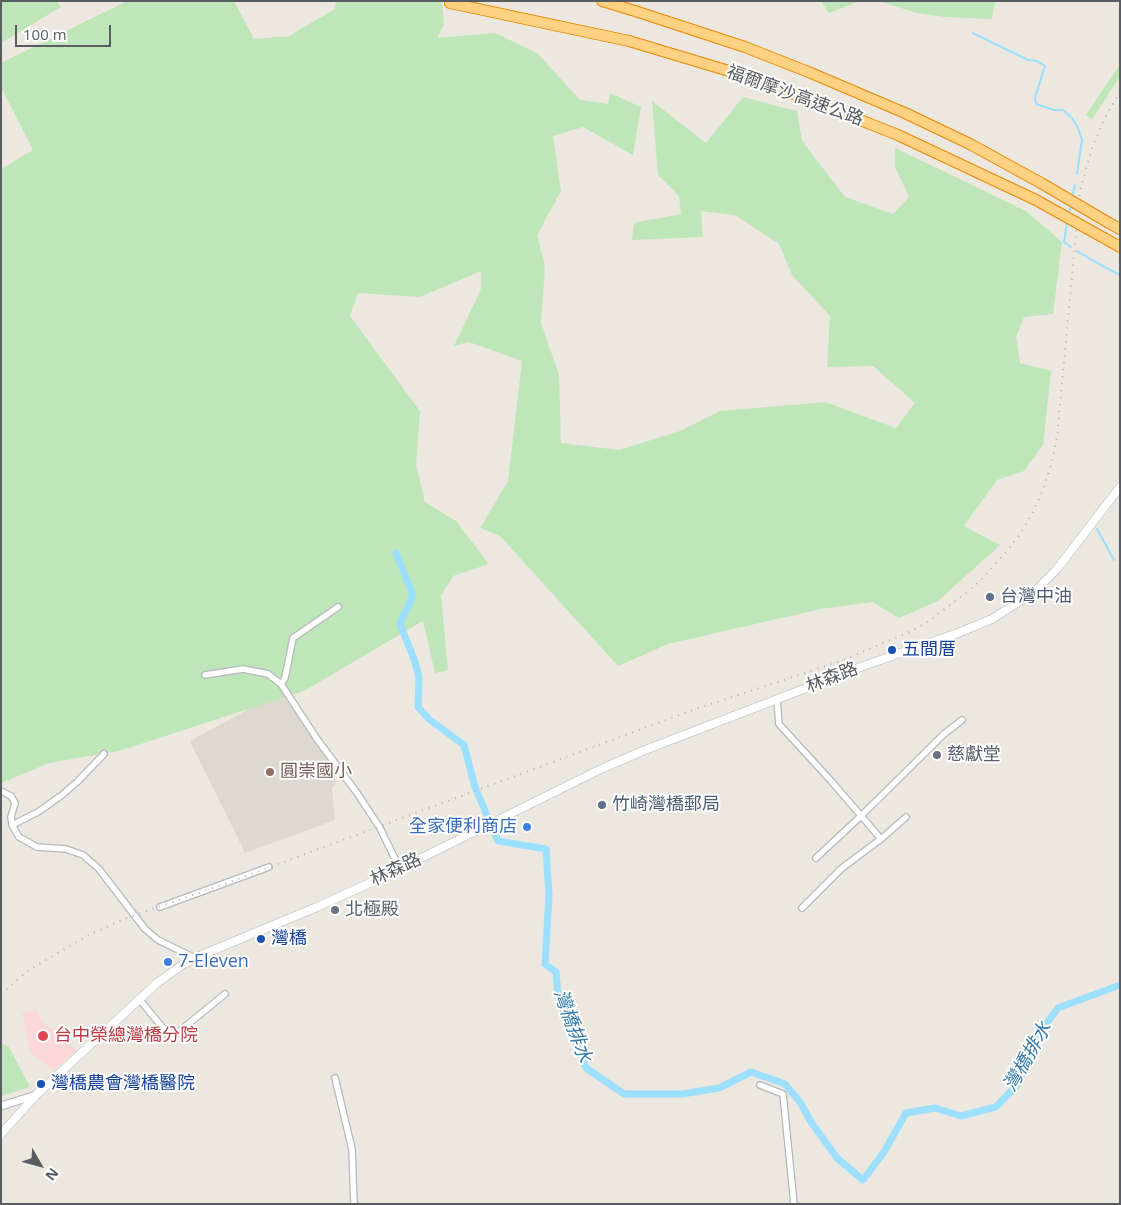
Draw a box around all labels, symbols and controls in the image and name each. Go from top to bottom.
scale bar [18,15,114,47]
text: 100 m [23,24,67,44]
street label: 福爾摩沙高速公路 [724,61,866,131]
place label: 台灣中油 [1000,586,1072,608]
marker: 台灣中油 [984,591,996,603]
place label: 五間厝 [902,639,956,661]
marker: 五間厝 [886,644,898,656]
street label: 林森路 [803,658,861,698]
place label: 慈獻堂 [947,744,1001,766]
marker: 慈獻堂 [931,749,943,761]
place label: 圓崇國小 [280,761,352,783]
marker: 圓崇國小 [264,766,276,778]
place label: 竹崎灣橋郵局 [612,794,720,816]
marker: 竹崎灣橋郵局 [596,799,608,811]
place label: 全家便利商店 [409,816,517,838]
marker: 全家便利商店 [521,821,533,833]
street label: 林森路 [367,849,425,891]
place label: 北極殿 [345,899,399,921]
marker: 北極殿 [329,904,341,916]
place label: 灣橋 [271,928,307,950]
marker: 灣橋 [255,933,267,945]
place label: 7-Eleven [178,951,249,973]
marker: 7-Eleven [162,956,174,968]
water label: 灣橋排水 [548,986,596,1066]
water label: 灣橋排水 [999,1018,1057,1096]
place label: 台中榮總灣橋分院 [54,1025,198,1047]
marker: 台中榮總灣橋分院 [36,1029,50,1043]
place label: 灣橋農會灣橋醫院 [51,1073,195,1095]
marker: 灣橋農會灣橋醫院 [35,1078,47,1090]
north arrow [15,1140,65,1190]
text: N [41,1164,63,1185]

